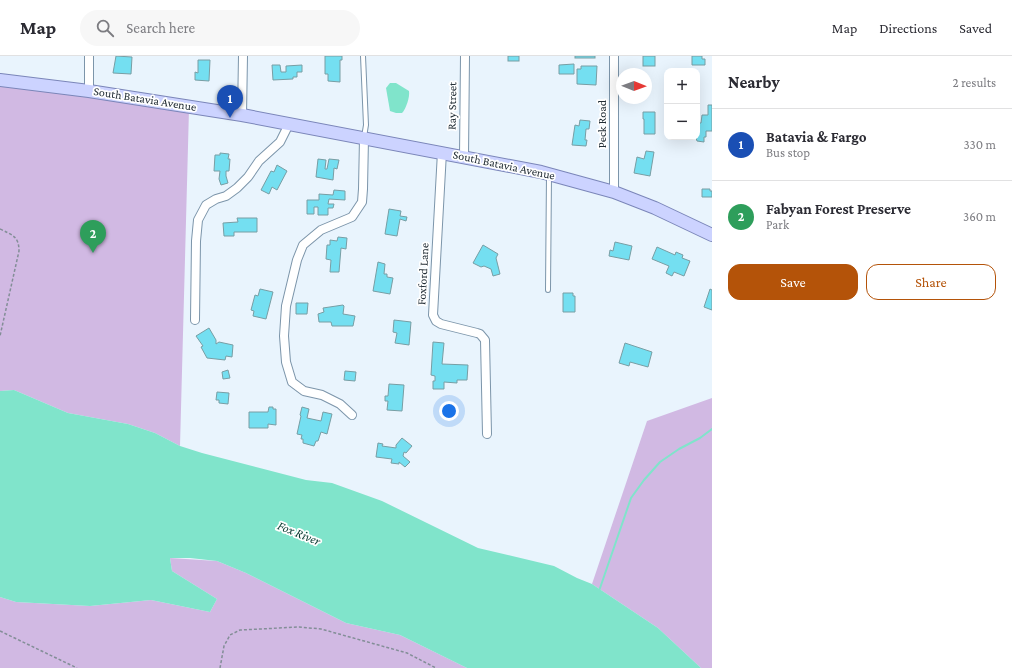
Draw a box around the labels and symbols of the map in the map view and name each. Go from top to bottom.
north arrow [616,68,652,104]
street label: Ray Street [445,81,459,130]
street label: South Batavia Avenue [93,84,197,114]
pin: 1 [217,85,243,118]
street label: Peck Road [595,99,609,148]
street label: South Batavia Avenue [452,147,556,183]
pin: 2 [80,220,106,253]
street label: Foxford Lane [414,242,432,306]
your location [439,401,459,421]
water label: Fox River [275,518,323,549]

